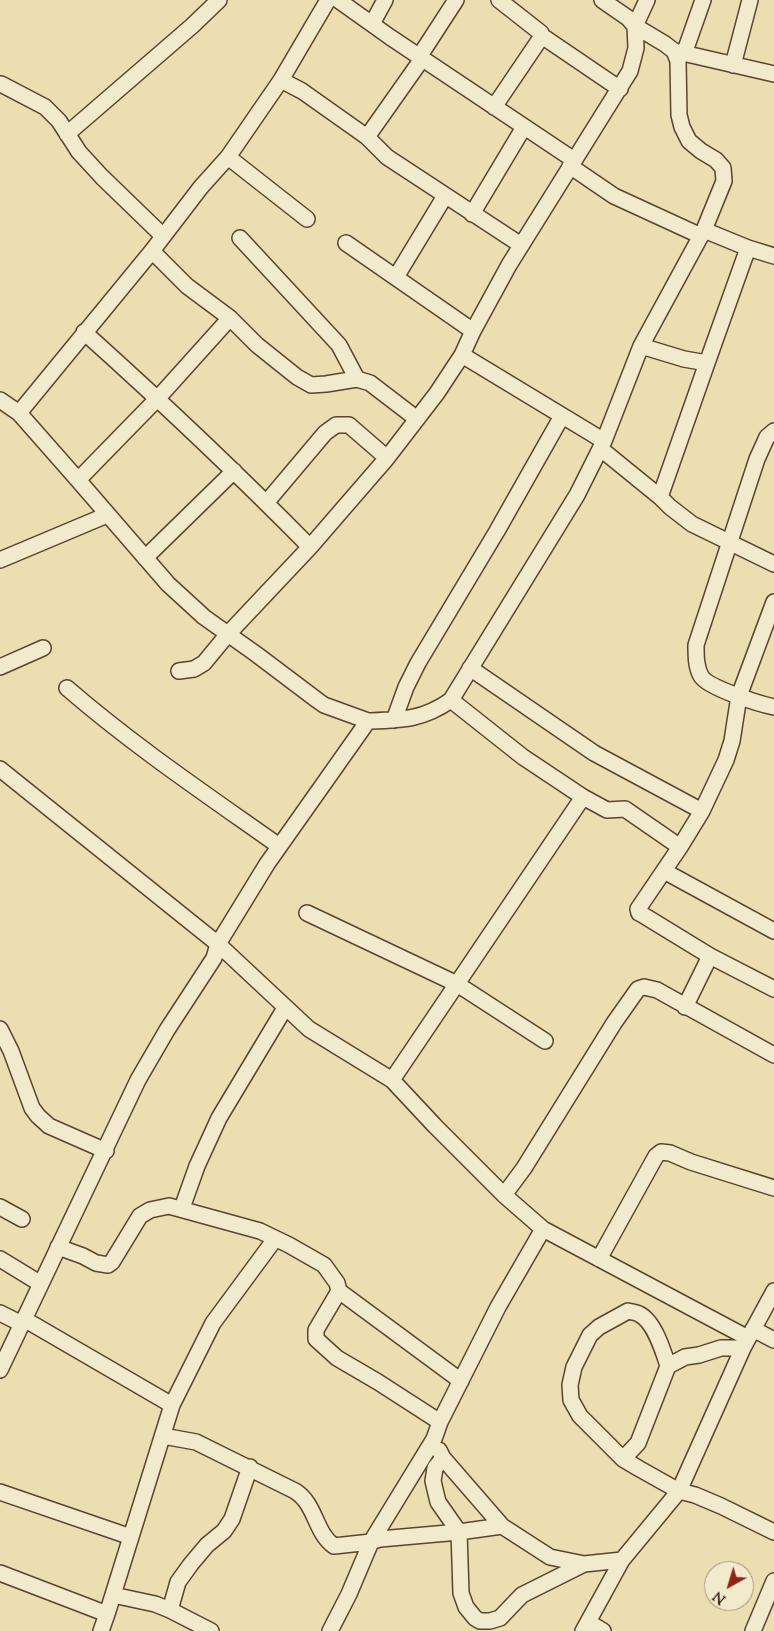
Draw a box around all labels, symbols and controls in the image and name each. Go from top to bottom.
north arrow [704,1561,754,1611]
text: N [710,1586,731,1608]

